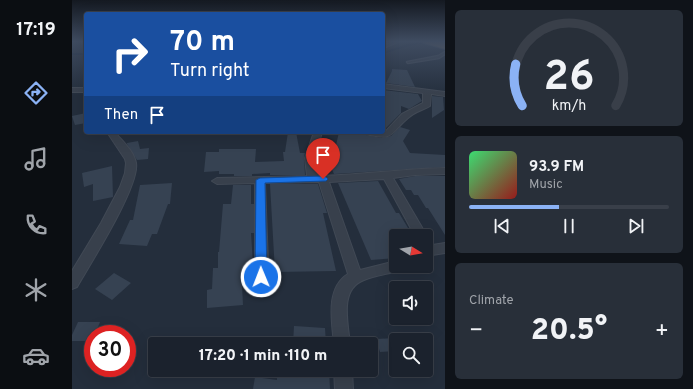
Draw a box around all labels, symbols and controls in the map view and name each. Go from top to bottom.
text: 17:19 [16,19,56,42]
text: 70 m [170,25,235,61]
icon: right [104,28,156,80]
text: 26 [544,52,595,105]
text: Turn right [170,60,250,83]
icon: directions [22,79,50,107]
text: km/h [552,97,586,115]
icon: arrive [146,104,168,126]
text: Then [104,106,138,125]
pin [306,138,340,179]
icon: arrive [312,144,334,166]
icon: music [22,145,50,173]
text: 93.9 FM [529,158,584,177]
text: Music [529,177,563,193]
icon: phone [22,211,50,239]
icon: previous [491,215,513,237]
icon: pause [558,215,580,237]
icon: next [625,215,647,237]
north arrow [389,229,433,273]
map controls [389,229,433,377]
position arrow [240,256,282,298]
icon: climate [22,276,50,304]
button: sound [389,281,433,325]
text: Climate [469,293,514,309]
text: 20.5° [531,313,607,350]
text: − [469,318,483,345]
text: + [655,318,669,345]
speed limit sign: 30 [84,325,136,377]
button: search [389,333,433,377]
icon: car [22,342,50,370]
text: 17:20 · 1 min · 110 m [199,347,327,366]

